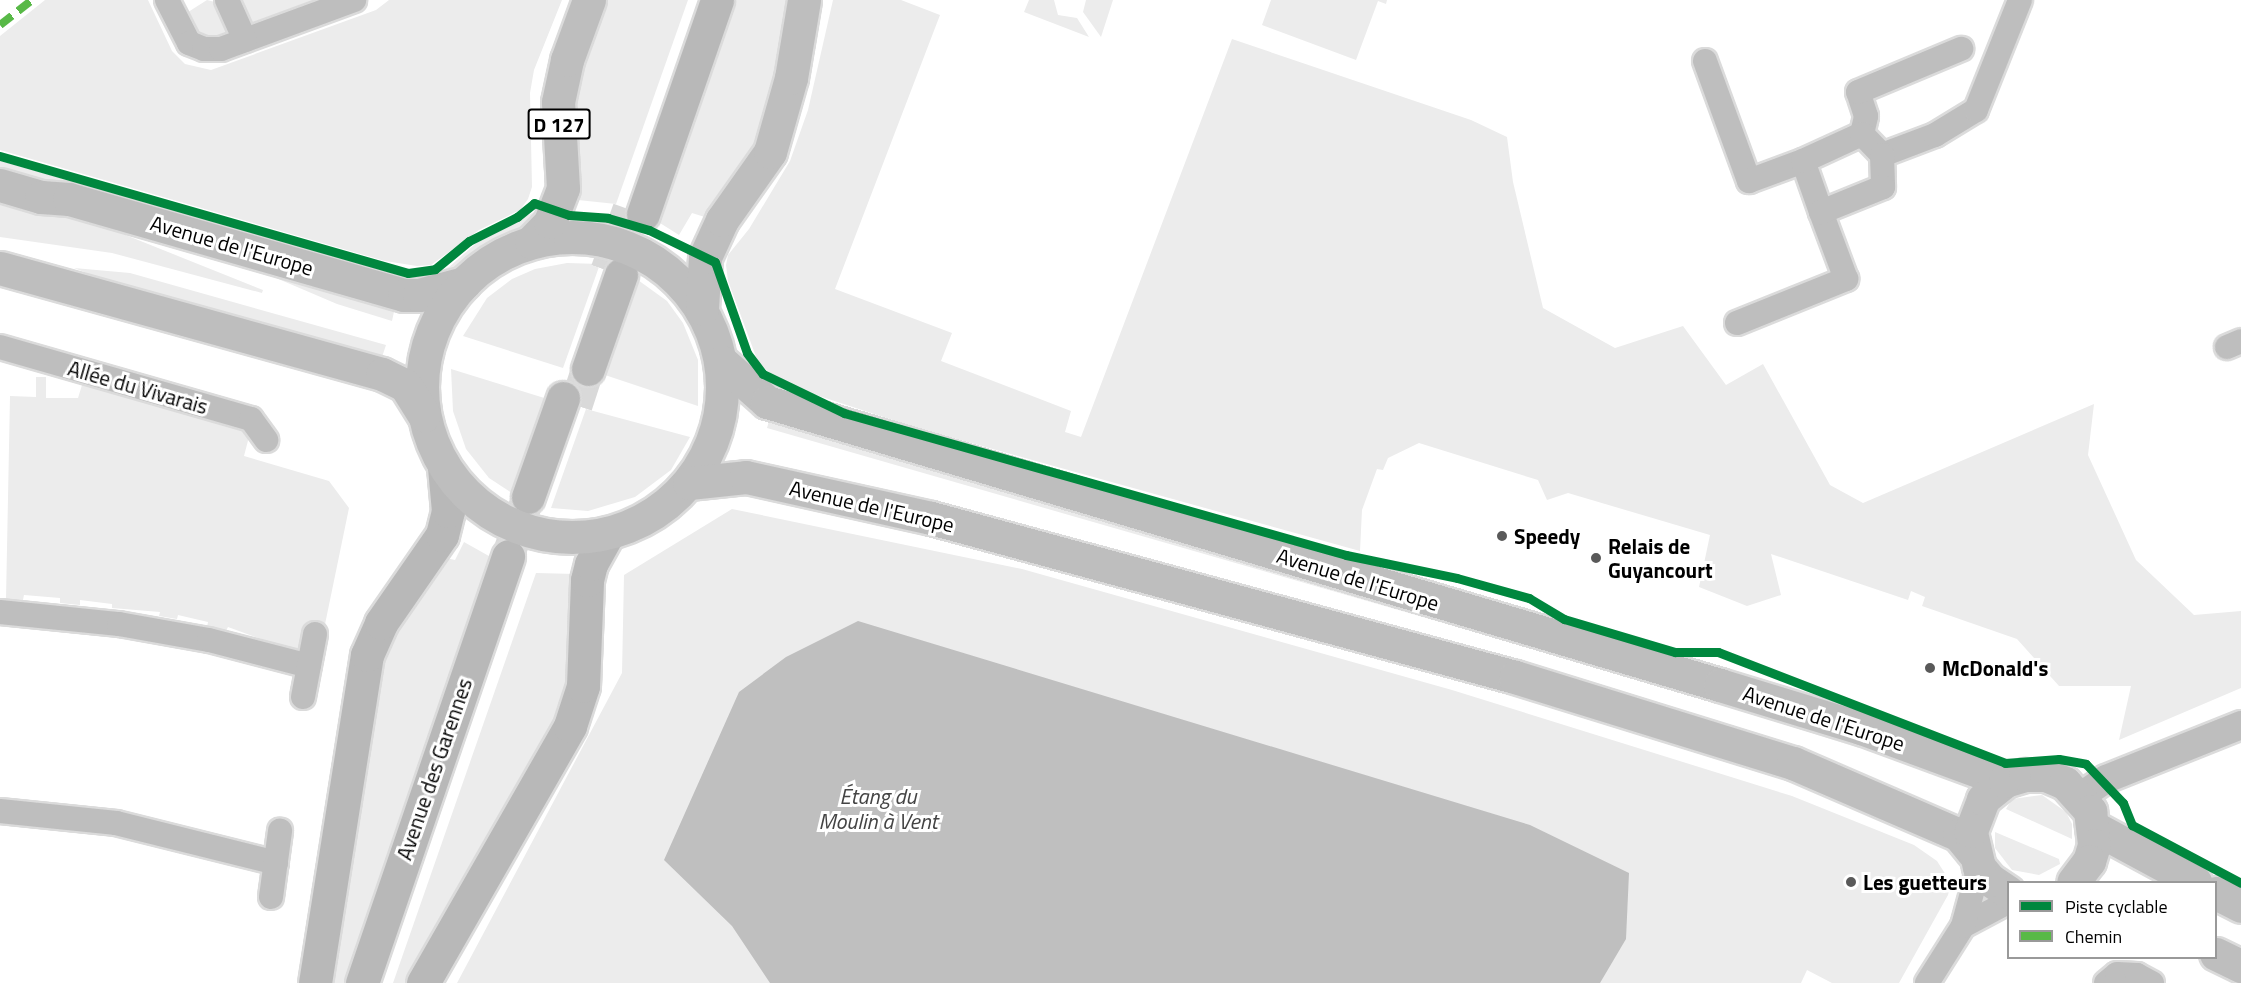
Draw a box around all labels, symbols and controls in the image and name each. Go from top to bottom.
road number: D 127 [528,107,590,141]
street label: Avenue de l'Europe [148,210,316,280]
street label: Allée du Vivarais [65,355,211,419]
street label: Avenue de l'Europe [787,475,957,537]
place label: Speedy [1514,523,1580,549]
marker: Speedy [1495,529,1509,543]
place label: Relais de Guyancourt [1608,533,1713,583]
street label: Avenue de l'Europe [1274,542,1442,616]
marker: Relais de Guyancourt [1589,551,1603,565]
place label: McDonald's [1942,655,2048,681]
marker: McDonald's [1923,661,1937,675]
street label: Avenue des Garennes [391,675,477,863]
street label: Avenue de l'Europe [1740,680,1908,756]
water label: Étang du Moulin à Vent [818,783,938,834]
place label: Les guetteurs [1863,869,1987,895]
marker: Les guetteurs [1844,875,1858,889]
legend [2007,881,2217,959]
text: Piste cyclable [2065,893,2167,920]
text: Chemin [2065,923,2122,950]

